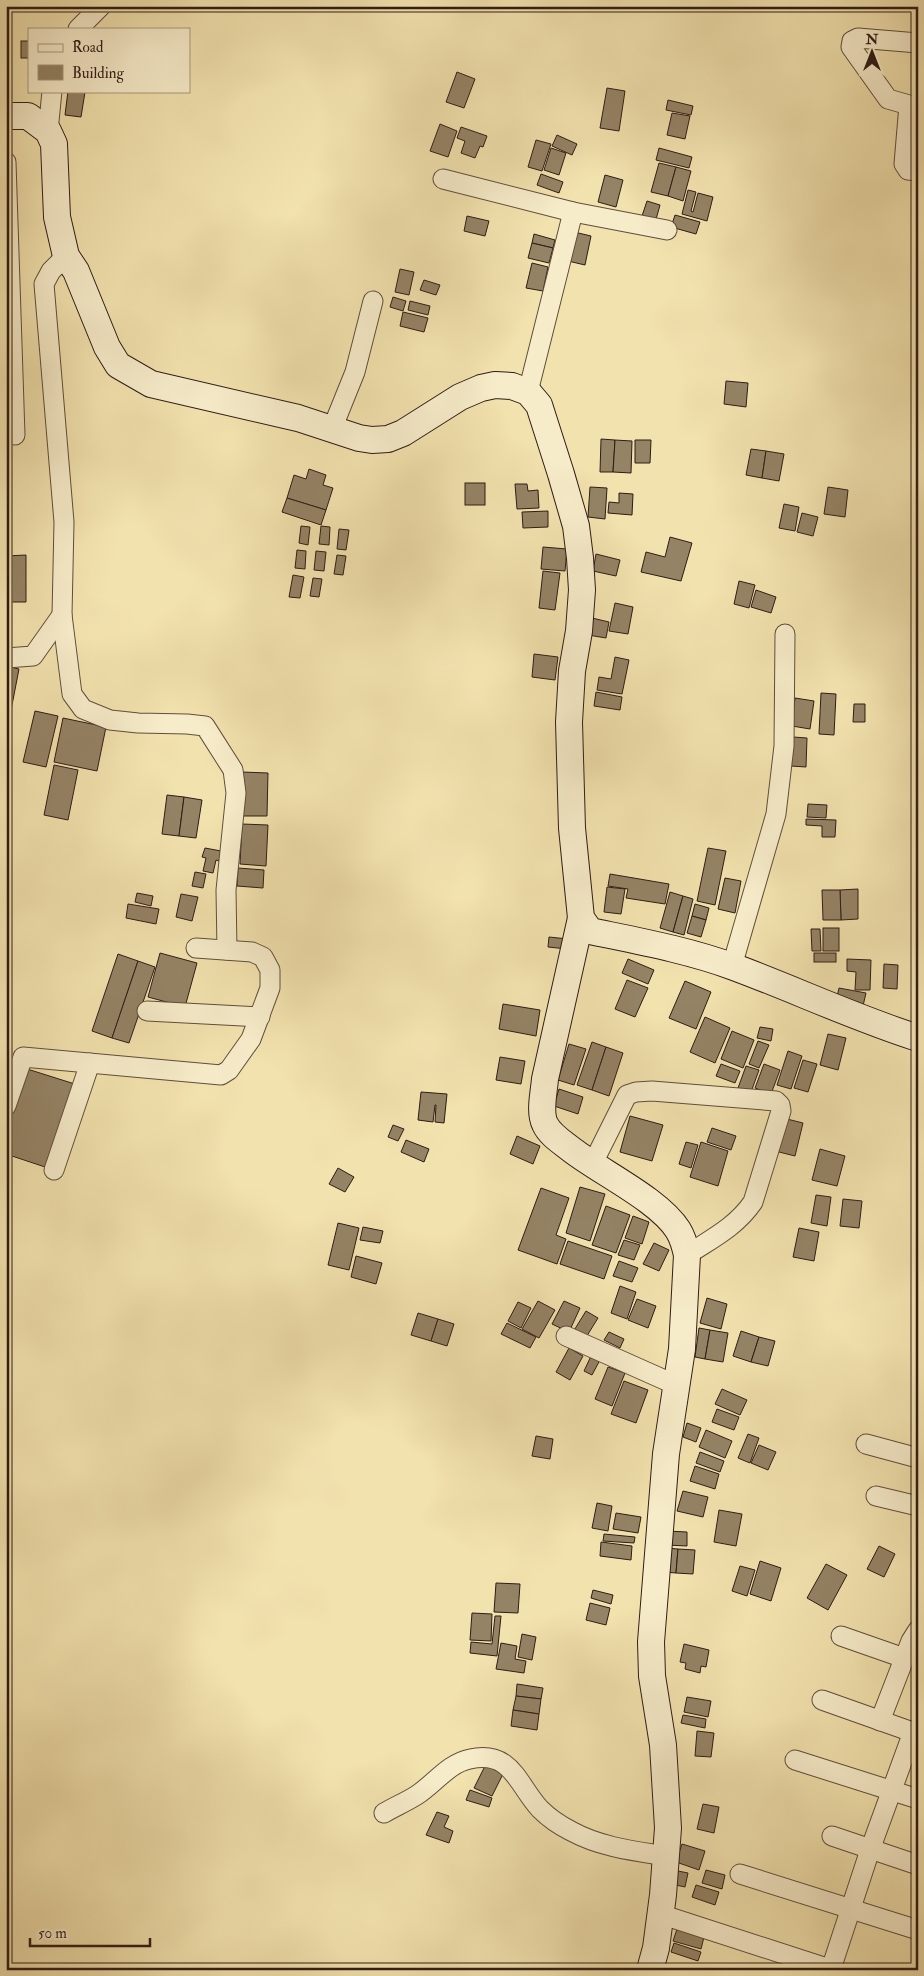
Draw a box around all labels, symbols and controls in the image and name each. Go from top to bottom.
legend [28,28,190,92]
north arrow [846,28,896,78]
text: N [865,31,879,48]
text: Road [72,38,104,57]
text: Building [72,64,124,83]
scale bar [30,1916,150,1948]
text: 50 m [38,1924,67,1943]

